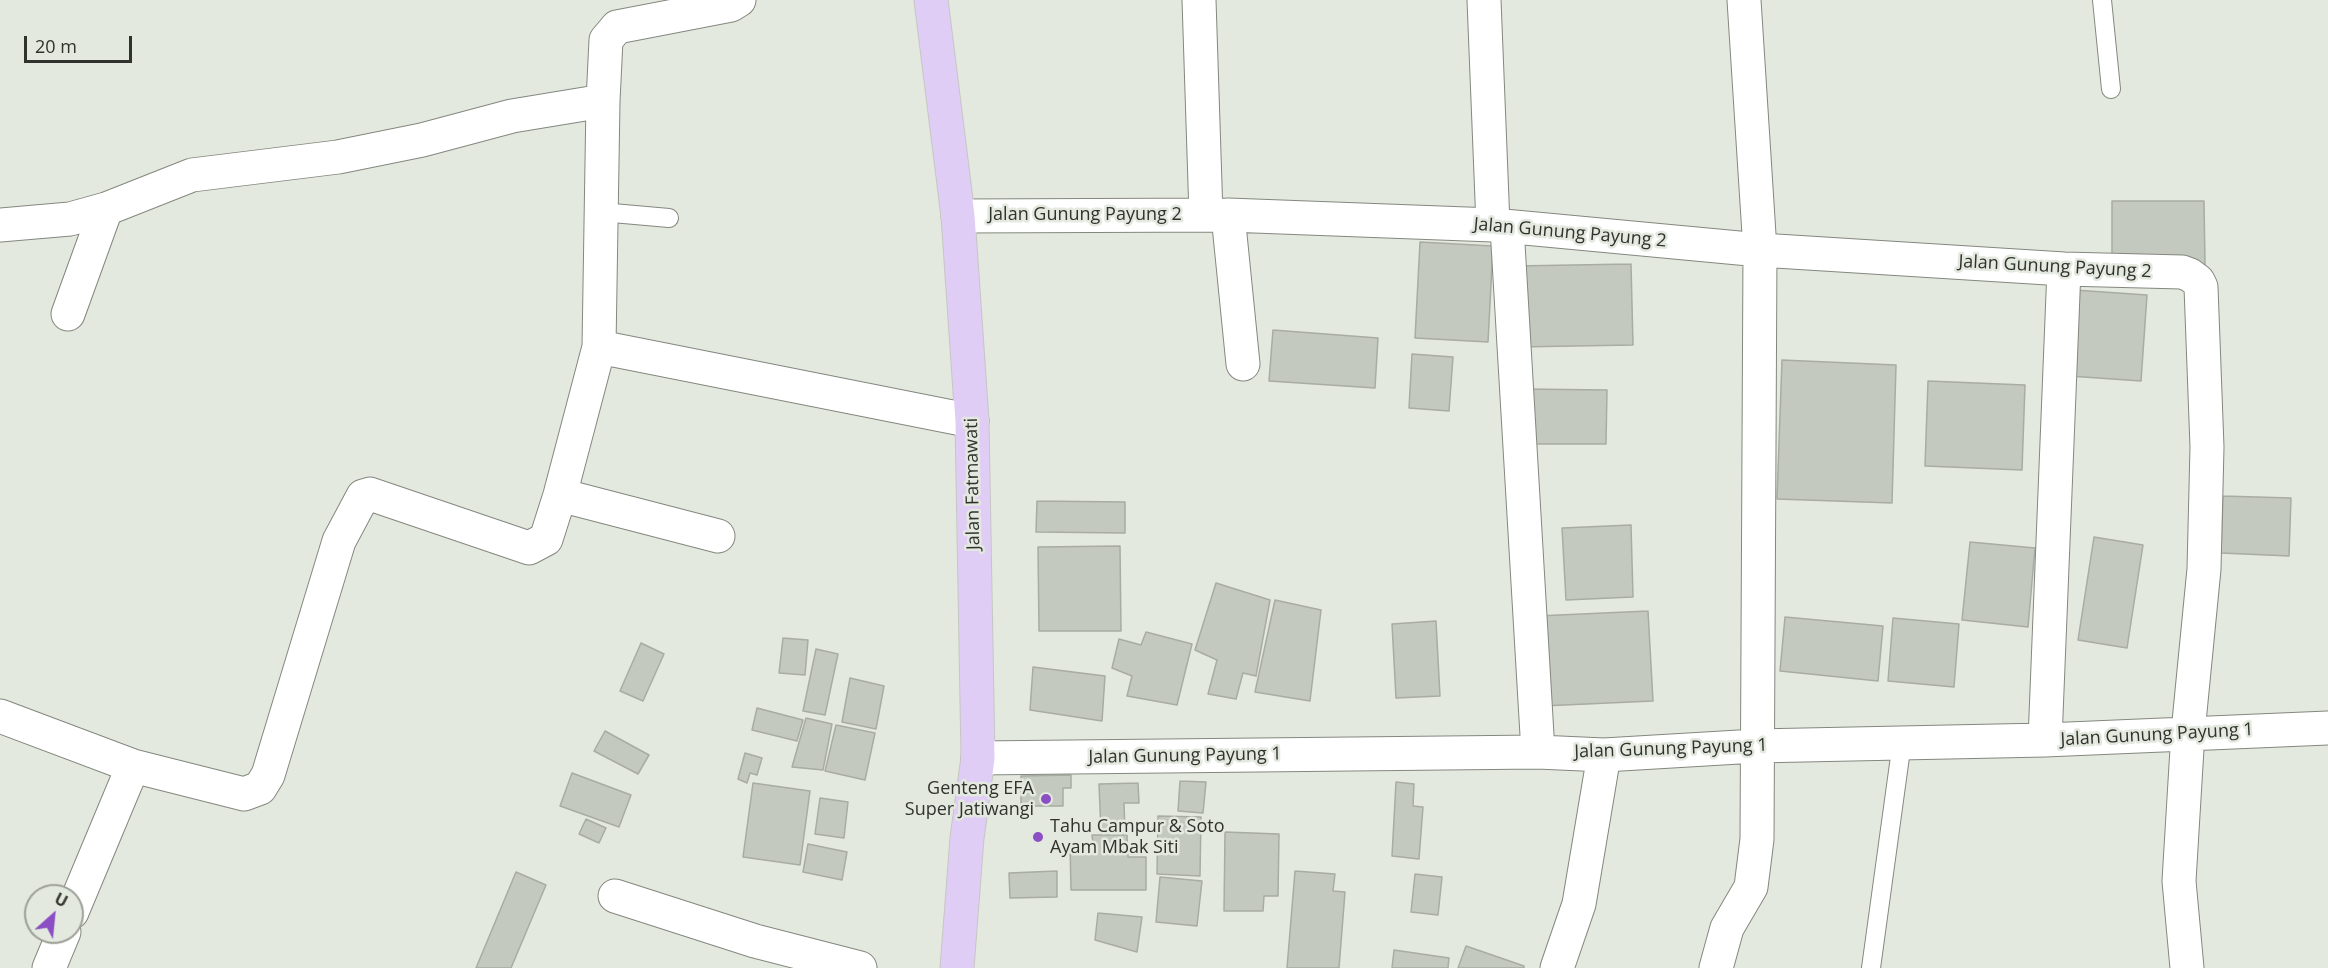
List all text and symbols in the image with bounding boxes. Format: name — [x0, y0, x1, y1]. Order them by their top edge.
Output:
scale bar — [27, 24, 135, 62]
text: 20 m — [35, 34, 77, 58]
street label: Jalan Gunung Payung 2 — [988, 204, 1182, 226]
street label: Jalan Gunung Payung 2 — [1473, 214, 1667, 252]
street label: Jalan Gunung Payung 2 — [1958, 251, 2152, 283]
street label: Jalan Fatmawati — [961, 418, 985, 550]
street label: Jalan Gunung Payung 1 — [2060, 719, 2254, 751]
street label: Jalan Gunung Payung 1 — [1574, 735, 1768, 763]
street label: Jalan Gunung Payung 1 — [1088, 744, 1282, 768]
place label: Genteng EFA Super Jatiwangi — [905, 778, 1034, 820]
marker: Genteng EFA Super Jatiwangi — [1039, 792, 1053, 806]
place label: Tahu Campur & Soto Ayam Mbak Siti — [1050, 816, 1224, 858]
marker: Tahu Campur & Soto Ayam Mbak Siti — [1031, 830, 1045, 844]
north arrow — [24, 884, 84, 944]
text: U — [51, 887, 72, 912]

